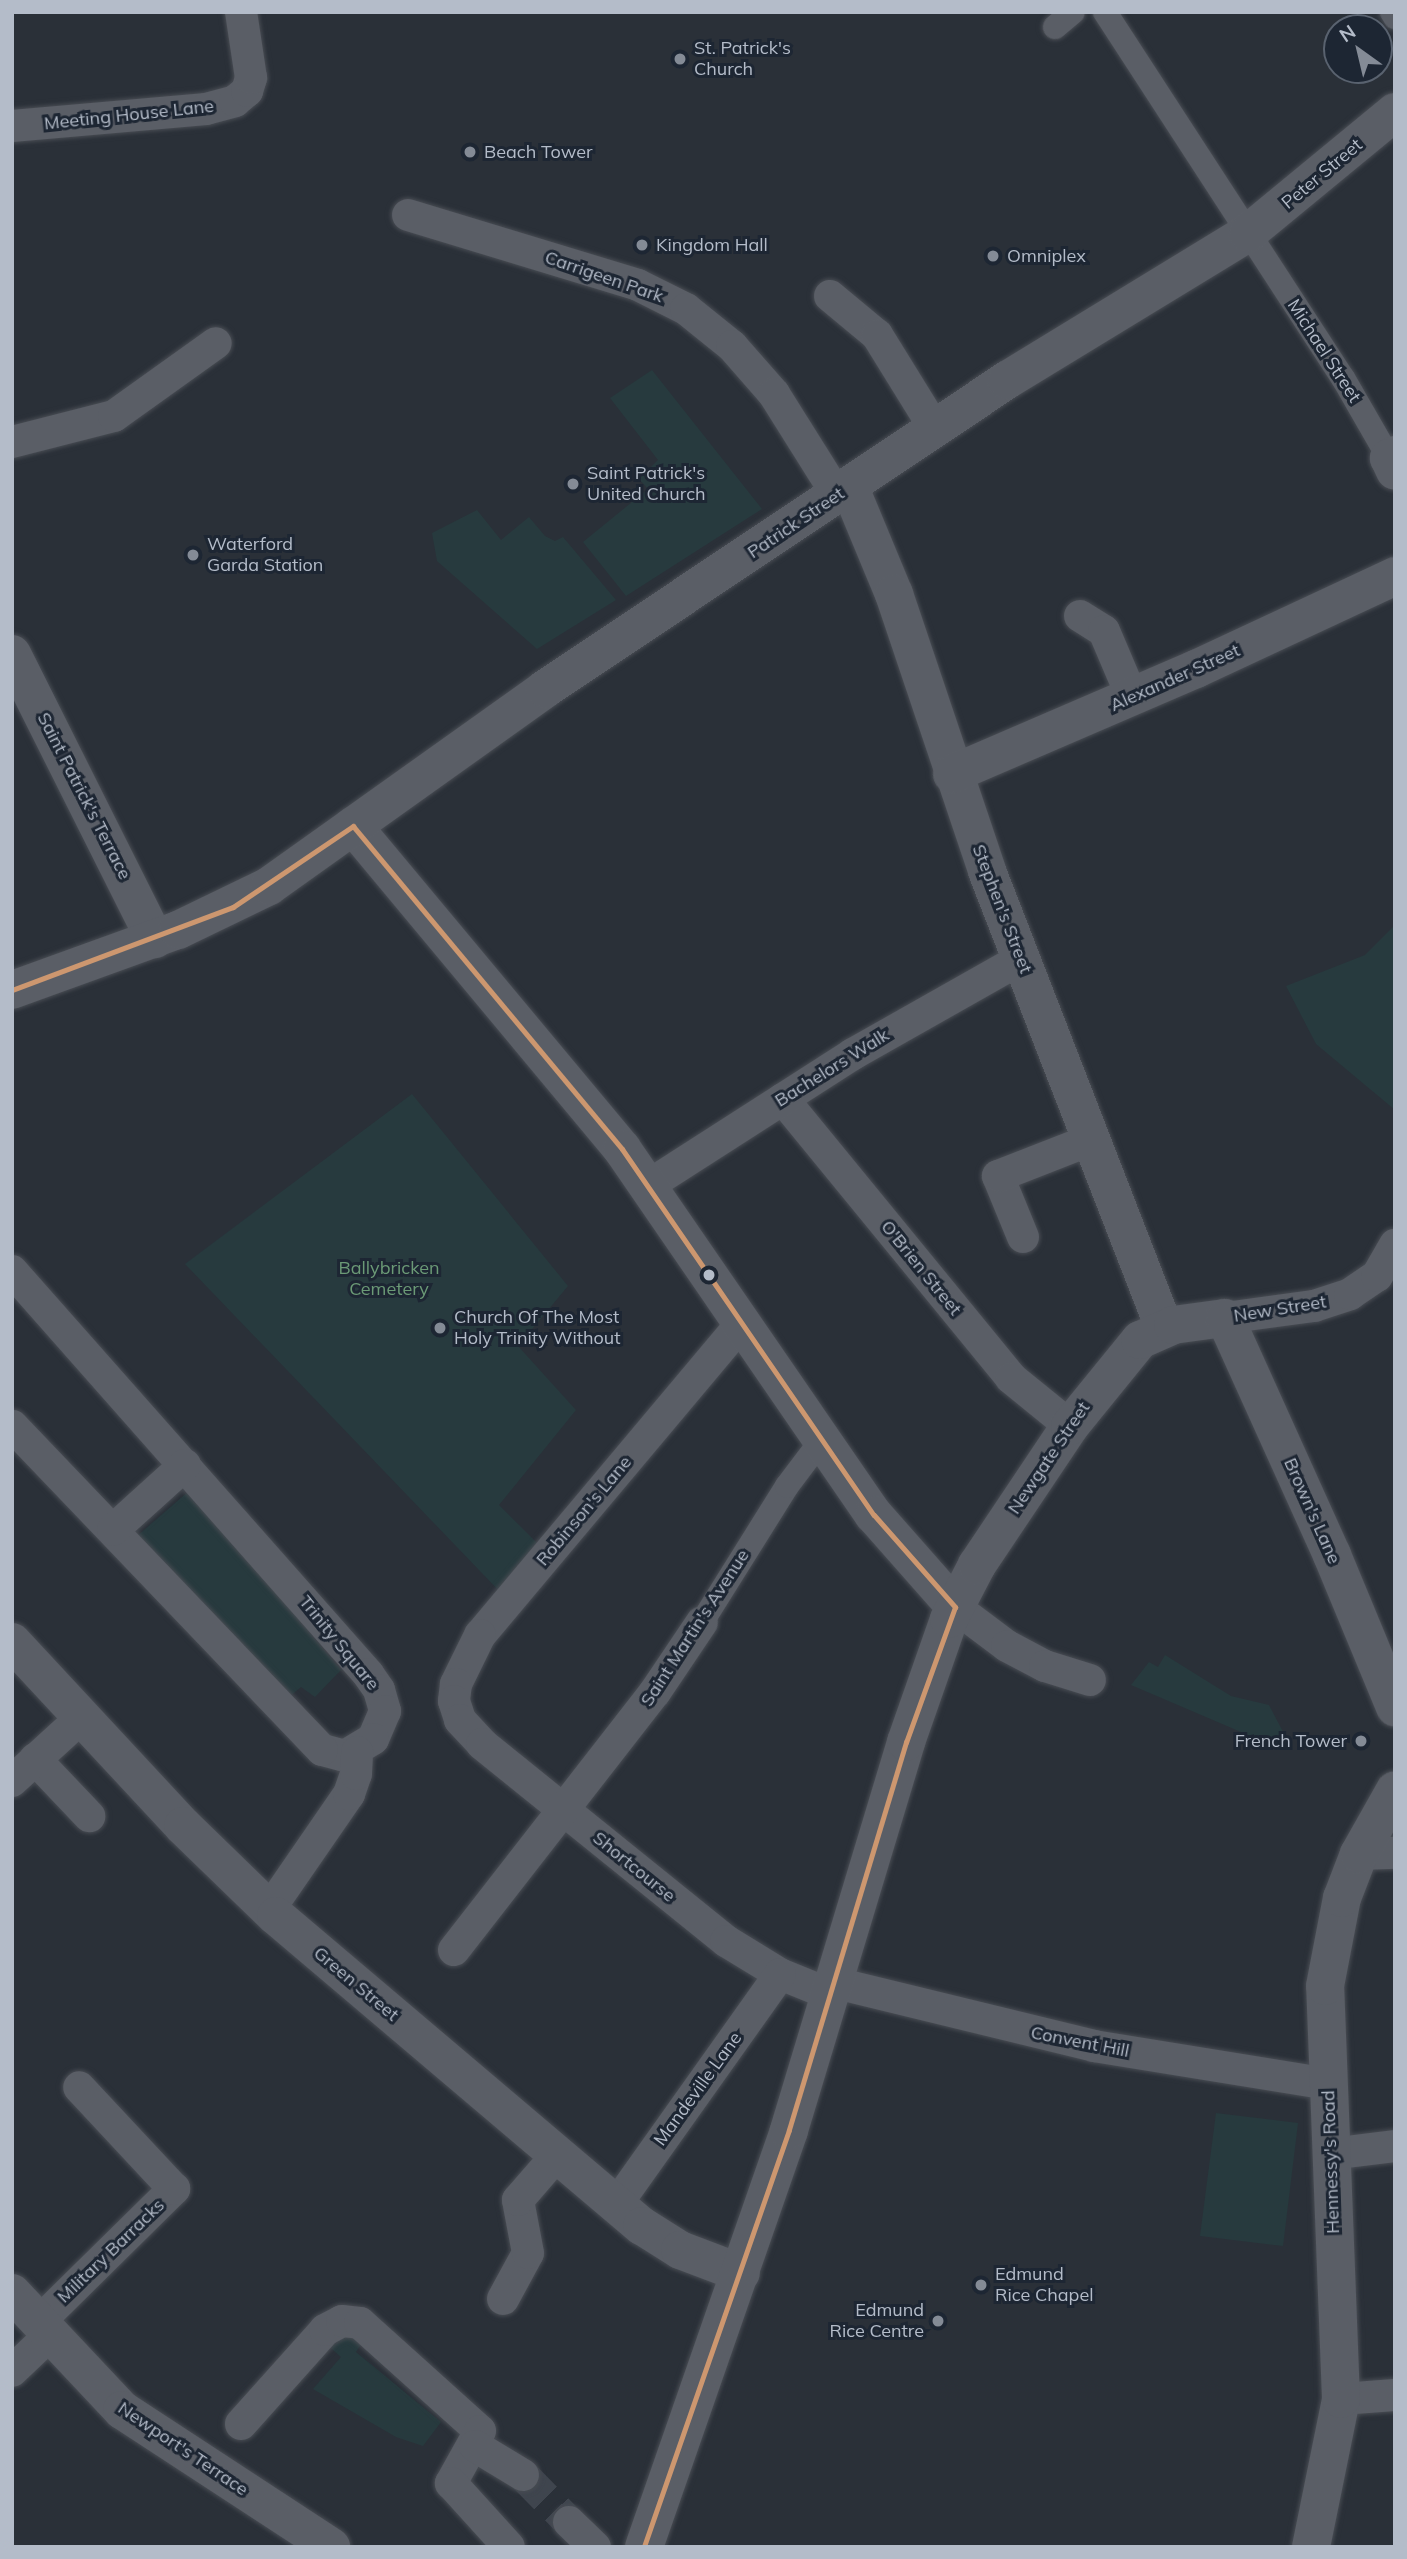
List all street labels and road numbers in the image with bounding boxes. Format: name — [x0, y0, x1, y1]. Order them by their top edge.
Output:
street label: Meeting House Lane — [43, 95, 215, 135]
street label: Peter Street — [1277, 134, 1367, 214]
street label: Carrigeen Park — [542, 247, 666, 307]
street label: Michael Street — [1283, 295, 1365, 407]
street label: Patrick Street — [744, 483, 848, 563]
street label: Alexander Street — [1107, 640, 1243, 716]
street label: Saint Patrick's Terrace — [33, 709, 135, 883]
street label: Stephen's Street — [968, 842, 1036, 976]
street label: Bachelors Walk — [771, 1024, 893, 1112]
street label: O'Brien Street — [876, 1216, 966, 1320]
street label: New Street — [1232, 1291, 1328, 1327]
street label: Newgate Street — [1003, 1398, 1095, 1518]
street label: Robinson's Lane — [532, 1452, 636, 1570]
street label: Brown's Lane — [1279, 1455, 1345, 1567]
street label: Saint Martin's Avenue — [636, 1546, 754, 1710]
street label: Trinity Square — [294, 1591, 384, 1695]
street label: Shortcourse — [588, 1827, 680, 1907]
street label: Green Street — [309, 1942, 403, 2026]
street label: Convent Hill — [1029, 2022, 1131, 2062]
street label: Mandeville Lane — [650, 2028, 746, 2150]
street label: Hennessy's Road — [1318, 2090, 1344, 2234]
street label: Military Barracks — [53, 2194, 169, 2308]
street label: Newport's Terrace — [114, 2397, 252, 2501]

